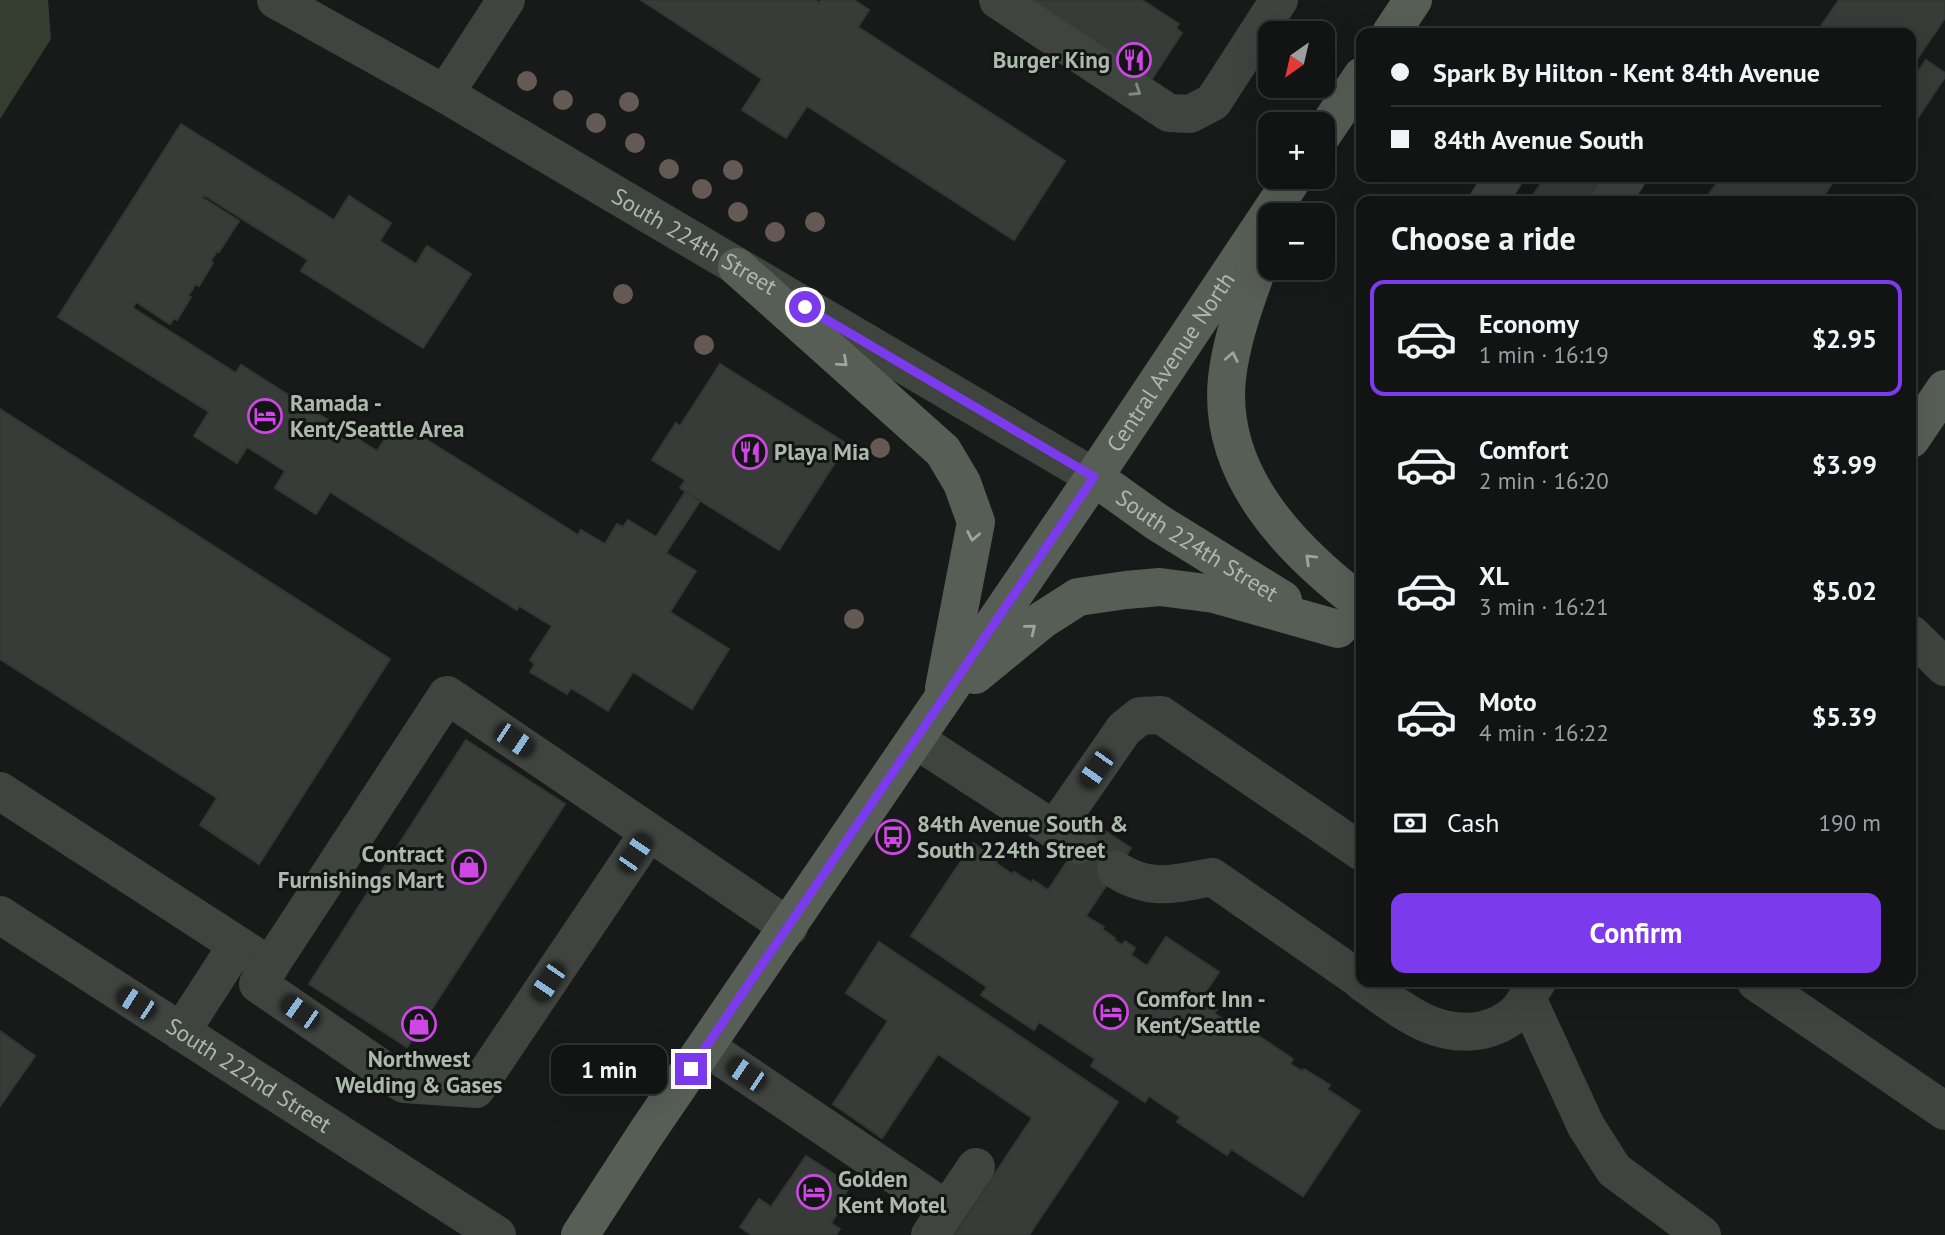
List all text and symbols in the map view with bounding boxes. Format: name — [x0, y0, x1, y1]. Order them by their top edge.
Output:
north arrow — [1258, 21, 1335, 98]
map controls — [1258, 21, 1335, 280]
restaurant icon: Burger King — [1115, 41, 1153, 79]
place label: Burger King — [993, 45, 1110, 74]
text: Spark By Hilton - Kent 84th Avenue — [1433, 56, 1820, 89]
one-way arrow — [1129, 83, 1142, 96]
button: + — [1258, 112, 1335, 189]
text: 84th Avenue South — [1433, 123, 1644, 156]
street label: South 224th Street — [607, 181, 783, 301]
button: − — [1258, 203, 1335, 280]
text: Choose a ride — [1391, 217, 1576, 259]
street label: Central Avenue North — [1100, 266, 1241, 457]
route start — [789, 291, 821, 323]
icon: car — [1395, 307, 1458, 370]
text: Economy — [1479, 307, 1579, 340]
text: $2.95 — [1812, 322, 1877, 355]
text: 1 min · 16:19 — [1479, 340, 1609, 369]
one-way arrow — [1223, 352, 1238, 364]
one-way arrow — [835, 353, 848, 366]
place label: Ramada - Kent/Seattle Area — [290, 388, 464, 443]
hotel icon: Ramada - Kent/Seattle Area — [246, 397, 284, 435]
restaurant icon: Playa Mia — [731, 433, 769, 471]
icon: car — [1395, 433, 1458, 496]
text: Comfort — [1479, 433, 1569, 466]
place label: Playa Mia — [774, 437, 870, 466]
text: $3.99 — [1812, 448, 1877, 481]
text: 2 min · 16:20 — [1479, 466, 1609, 495]
street label: South 224th Street — [1111, 483, 1284, 608]
one-way arrow — [967, 530, 982, 542]
one-way arrow — [1305, 555, 1318, 568]
icon: car — [1395, 559, 1458, 622]
text: XL — [1479, 559, 1509, 592]
text: $5.02 — [1812, 574, 1877, 607]
text: 3 min · 16:21 — [1479, 592, 1609, 621]
one-way arrow — [1023, 625, 1036, 637]
icon: car — [1395, 685, 1458, 748]
text: Moto — [1479, 685, 1537, 718]
text: $5.39 — [1812, 700, 1877, 733]
text: 4 min · 16:22 — [1479, 718, 1609, 747]
car — [491, 720, 538, 760]
car — [1076, 746, 1117, 792]
icon: cash — [1391, 804, 1429, 842]
text: Cash — [1447, 806, 1499, 839]
text: 190 m — [1819, 808, 1881, 837]
place label: 84th Avenue South & South 224th Street — [917, 809, 1128, 864]
bus stop icon: 84th Avenue South & South 224th Street — [874, 818, 912, 856]
car — [615, 830, 656, 876]
place label: Contract Furnishings Mart — [278, 839, 444, 894]
shop icon: Contract Furnishings Mart — [450, 848, 488, 886]
button: Confirm — [1391, 893, 1881, 973]
car — [528, 959, 569, 1005]
car — [113, 983, 160, 1023]
place label: Comfort Inn - Kent/Seattle — [1136, 984, 1266, 1039]
car — [277, 991, 324, 1033]
hotel icon: Comfort Inn - Kent/Seattle — [1092, 993, 1130, 1031]
shop icon: Northwest Welding & Gases — [400, 1005, 438, 1043]
street label: South 222nd Street — [161, 1011, 337, 1139]
place label: Northwest Welding & Gases — [335, 1044, 503, 1099]
callout: 1 min — [551, 1044, 666, 1094]
route end — [675, 1053, 707, 1085]
car — [723, 1054, 770, 1094]
text: 1 min — [581, 1055, 637, 1084]
place label: Golden Kent Motel — [838, 1164, 947, 1219]
hotel icon: Golden Kent Motel — [795, 1173, 833, 1211]

